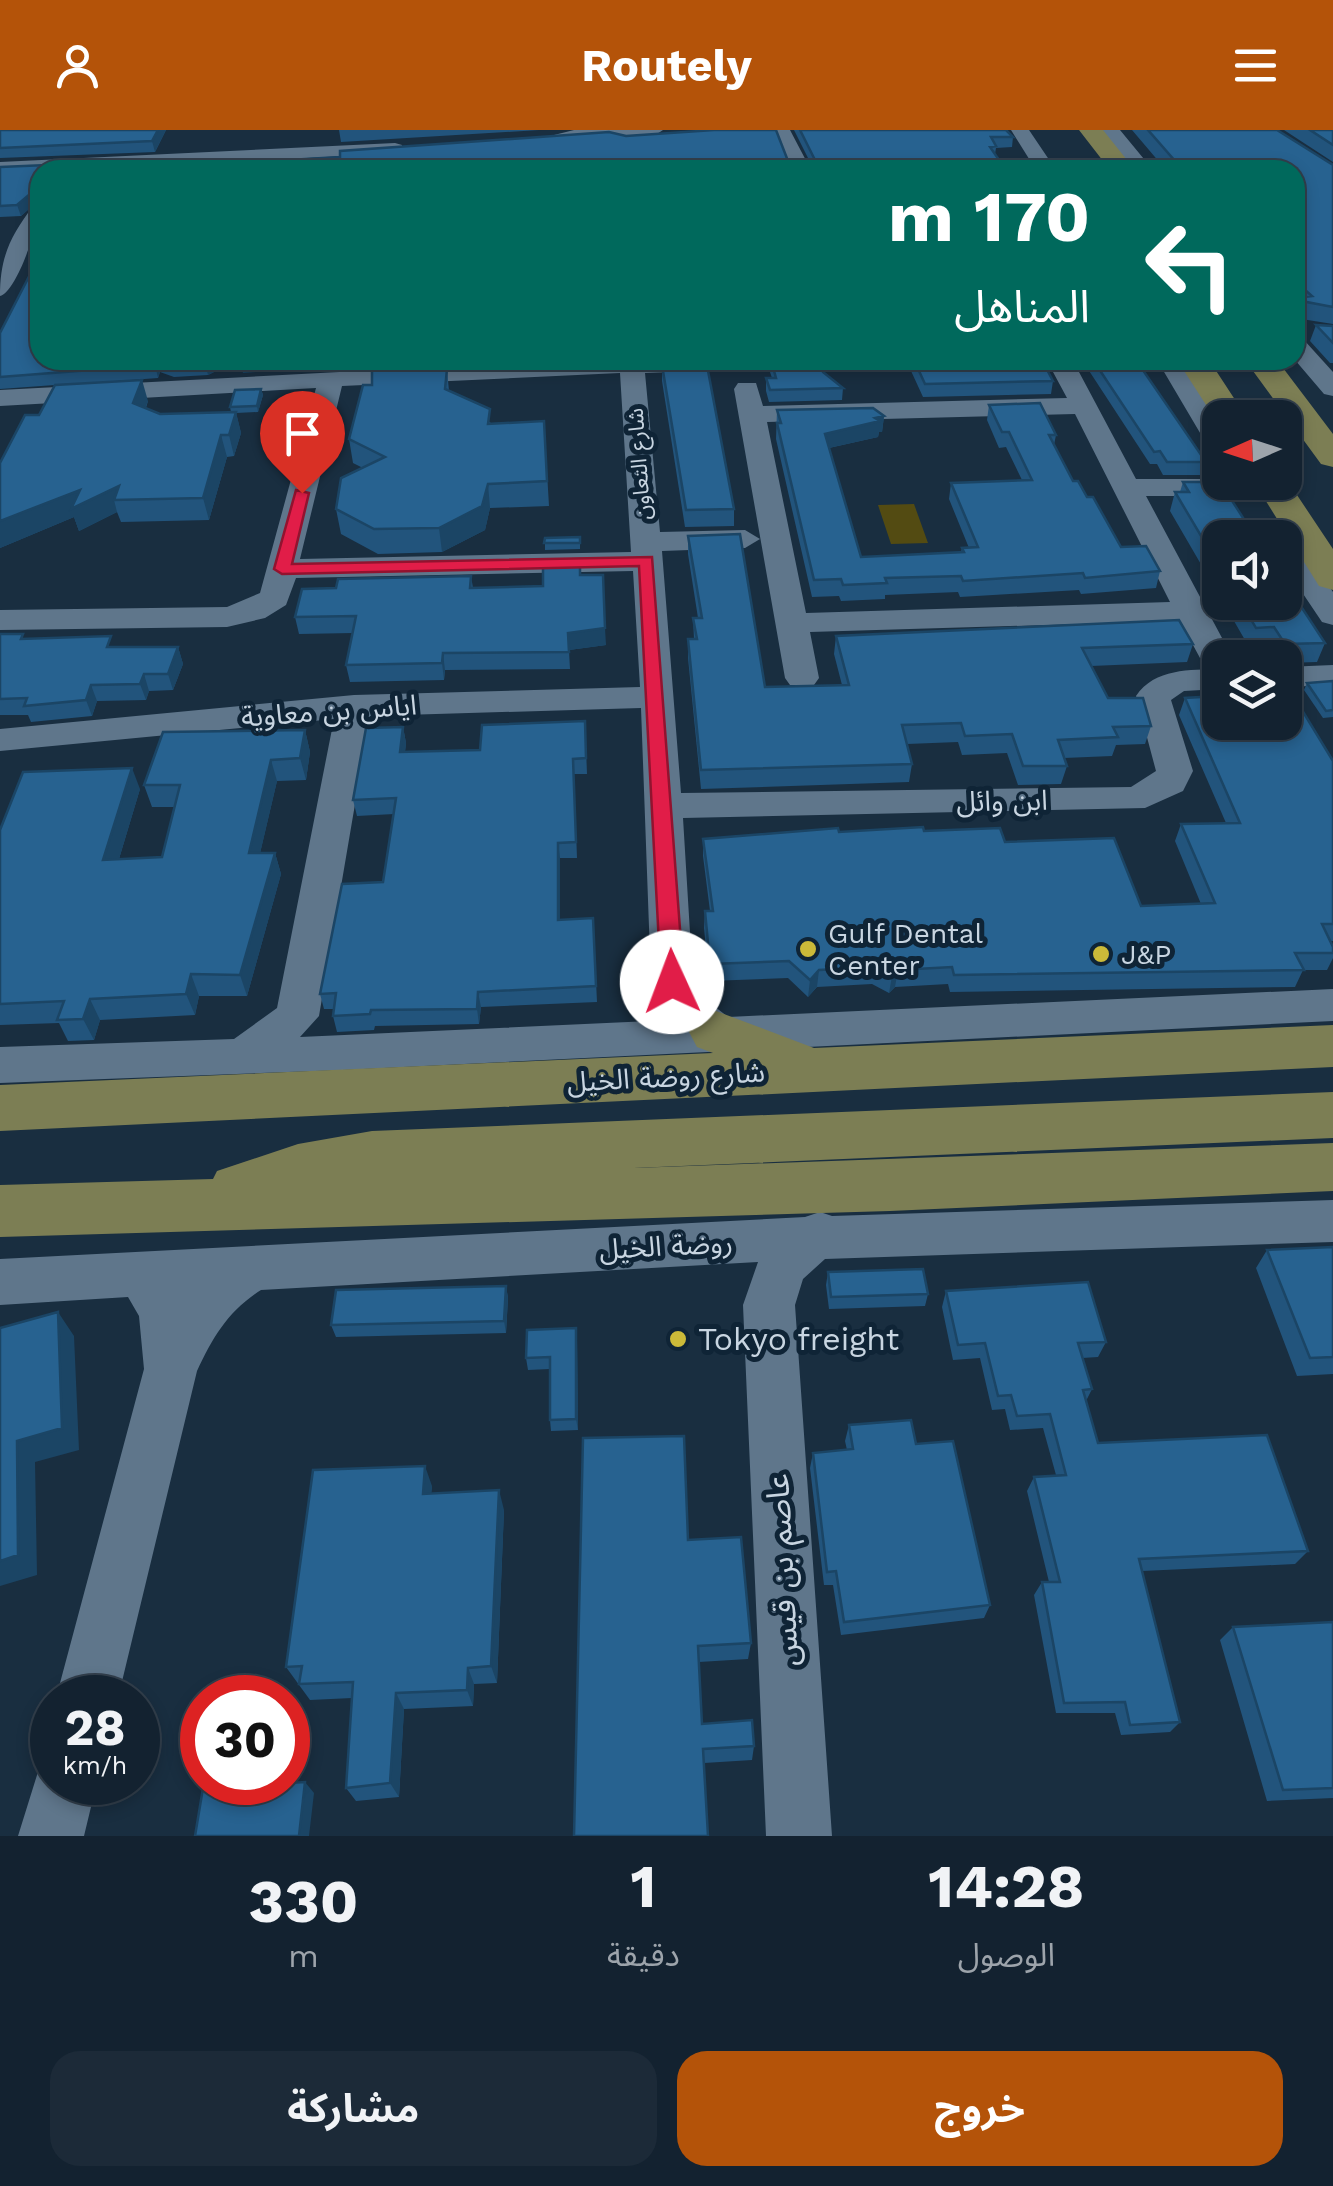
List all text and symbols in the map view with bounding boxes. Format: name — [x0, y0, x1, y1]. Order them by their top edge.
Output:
icon: person — [50, 38, 105, 93]
icon: menu — [1228, 38, 1283, 93]
text: Routely — [581, 39, 752, 92]
text: 170 m — [888, 176, 1090, 258]
icon: left — [1125, 200, 1255, 330]
text: المناهل — [954, 280, 1090, 333]
pin — [260, 391, 345, 494]
north arrow — [1202, 400, 1302, 500]
map controls — [1202, 400, 1302, 740]
icon: arrive — [275, 406, 330, 461]
street label: شارع التعاون — [623, 407, 659, 521]
button: sound — [1202, 520, 1302, 620]
button: layers — [1202, 640, 1302, 740]
street label: اياس بن معاوية — [240, 688, 418, 734]
street label: ابن وائل — [956, 784, 1048, 818]
place label: Gulf Dental Center — [828, 917, 984, 982]
position arrow — [620, 930, 724, 1034]
marker: Gulf Dental Center — [797, 938, 819, 960]
place label: J&P — [1121, 938, 1171, 971]
marker: J&P — [1090, 943, 1112, 965]
street label: شارع روضة الخيل — [566, 1055, 766, 1103]
street label: روضة الخيل — [598, 1226, 734, 1266]
place label: Tokyo freight — [698, 1320, 899, 1358]
marker: Tokyo freight — [667, 1328, 689, 1350]
street label: عاصم بن قيس — [758, 1472, 811, 1667]
speed limit sign: 30 — [180, 1675, 310, 1805]
text: 28 — [64, 1698, 126, 1757]
text: km/h — [63, 1751, 127, 1780]
text: 1 — [630, 1851, 656, 1922]
text: 14:28 — [928, 1851, 1084, 1922]
text: 330 — [249, 1866, 358, 1937]
text: دقيقة — [607, 1936, 680, 1974]
text: الوصول — [958, 1936, 1055, 1974]
text: m — [288, 1937, 319, 1975]
button: مشاركة — [50, 2051, 657, 2166]
button: خروج — [677, 2051, 1283, 2166]

